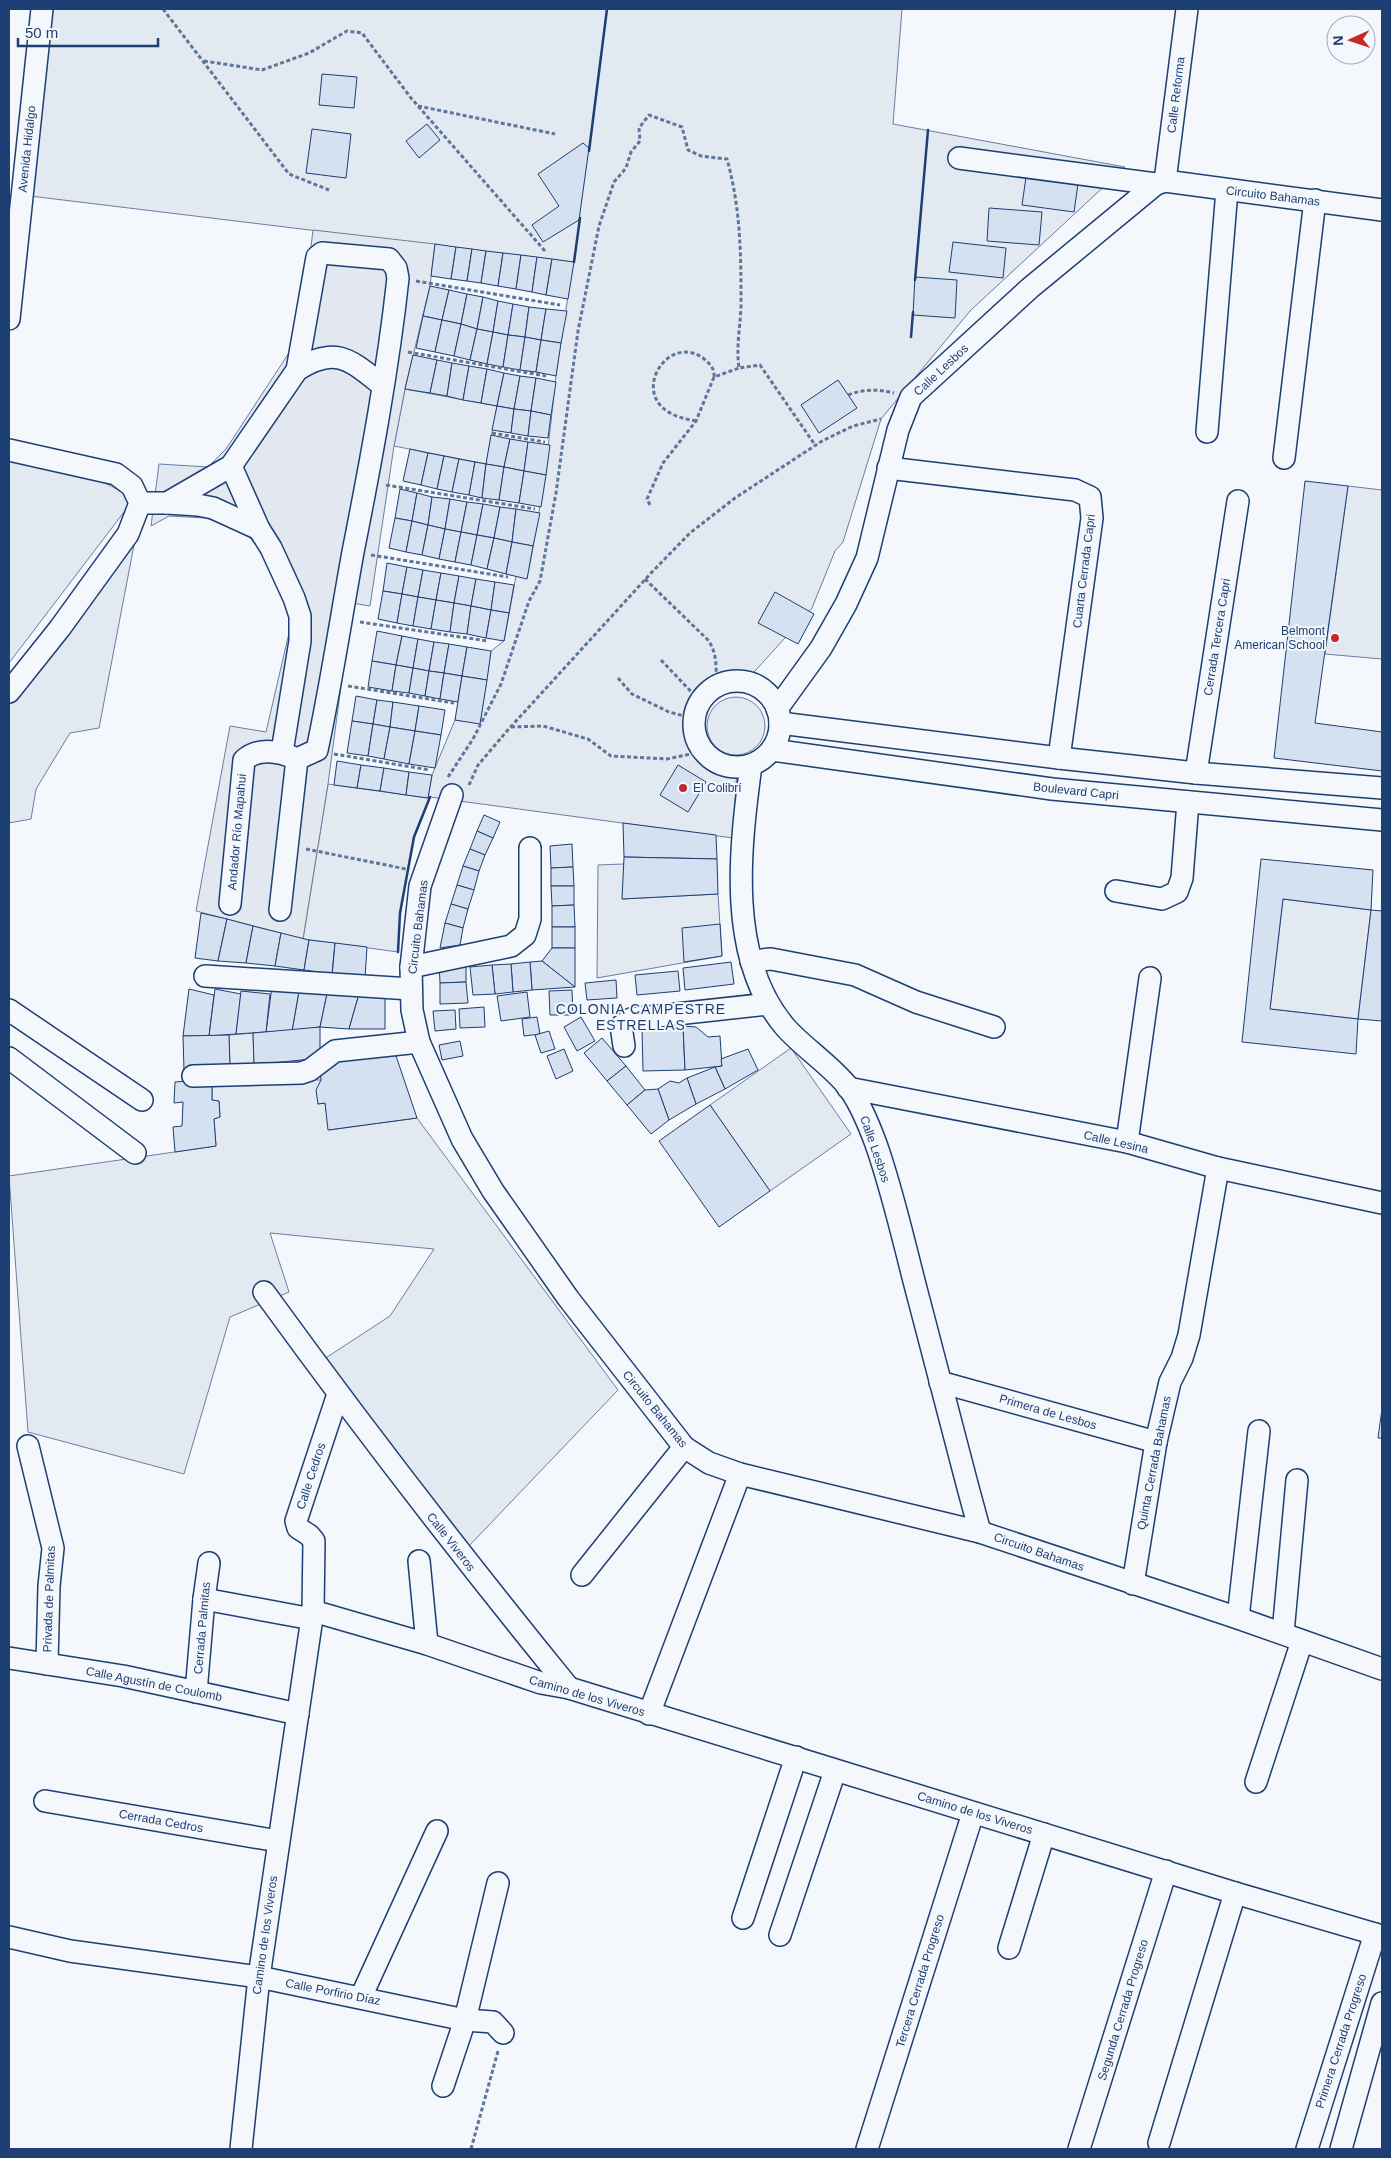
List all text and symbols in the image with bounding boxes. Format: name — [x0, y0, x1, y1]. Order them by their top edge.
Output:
scale bar — [18, 15, 158, 47]
north arrow — [1326, 15, 1376, 65]
text: 50 m — [25, 24, 58, 41]
text: N — [1330, 35, 1346, 46]
street label: Calle Reforma — [1164, 56, 1188, 134]
street label: Avenida Hidalgo — [15, 105, 39, 193]
street label: Circuito Bahamas — [1225, 183, 1321, 209]
street label: Calle Lesbos — [911, 341, 971, 399]
street label: Cuarta Cerrada Capri — [1070, 513, 1098, 629]
street label: Cerrada Tercera Capri — [1201, 577, 1233, 697]
place label: Belmont American School — [1234, 624, 1326, 652]
marker: Belmont American School — [1329, 632, 1341, 644]
street label: Andador Río Mapahui — [225, 773, 249, 891]
street label: Boulevard Capri — [1032, 780, 1120, 802]
place label: El Colibrí — [693, 781, 742, 795]
marker: El Colibrí — [677, 782, 689, 794]
street label: Circuito Bahamas — [405, 879, 431, 975]
district label: COLONIA CAMPESTRE ESTRELLAS — [556, 1001, 726, 1033]
street label: Calle Lesbos — [857, 1114, 893, 1184]
street label: Calle Lesina — [1082, 1128, 1150, 1156]
street label: Circuito Bahamas — [620, 1368, 690, 1450]
street label: Primera de Lesbos — [998, 1391, 1098, 1433]
street label: Quinta Cerrada Bahamas — [1134, 1395, 1174, 1531]
street label: Calle Cedros — [294, 1441, 328, 1511]
street label: Calle Viveros — [424, 1510, 478, 1574]
street label: Circuito Bahamas — [992, 1530, 1086, 1574]
street label: Privada de Palmitas — [40, 1545, 58, 1653]
street label: Cerrada Palmitas — [191, 1581, 213, 1675]
street label: Calle Agustín de Coulomb — [85, 1664, 224, 1704]
street label: Camino de los Viveros — [527, 1673, 647, 1719]
street label: Camino de los Viveros — [916, 1789, 1034, 1837]
street label: Cerrada Cedros — [118, 1807, 204, 1835]
street label: Camino de los Viveros — [250, 1875, 280, 1995]
street label: Tercera Cerrada Progreso — [893, 1912, 947, 2049]
street label: Segunda Cerrada Progreso — [1095, 1937, 1151, 2082]
street label: Primera Cerrada Progreso — [1313, 1972, 1370, 2110]
street label: Calle Porfirio Díaz — [284, 1976, 382, 2008]

